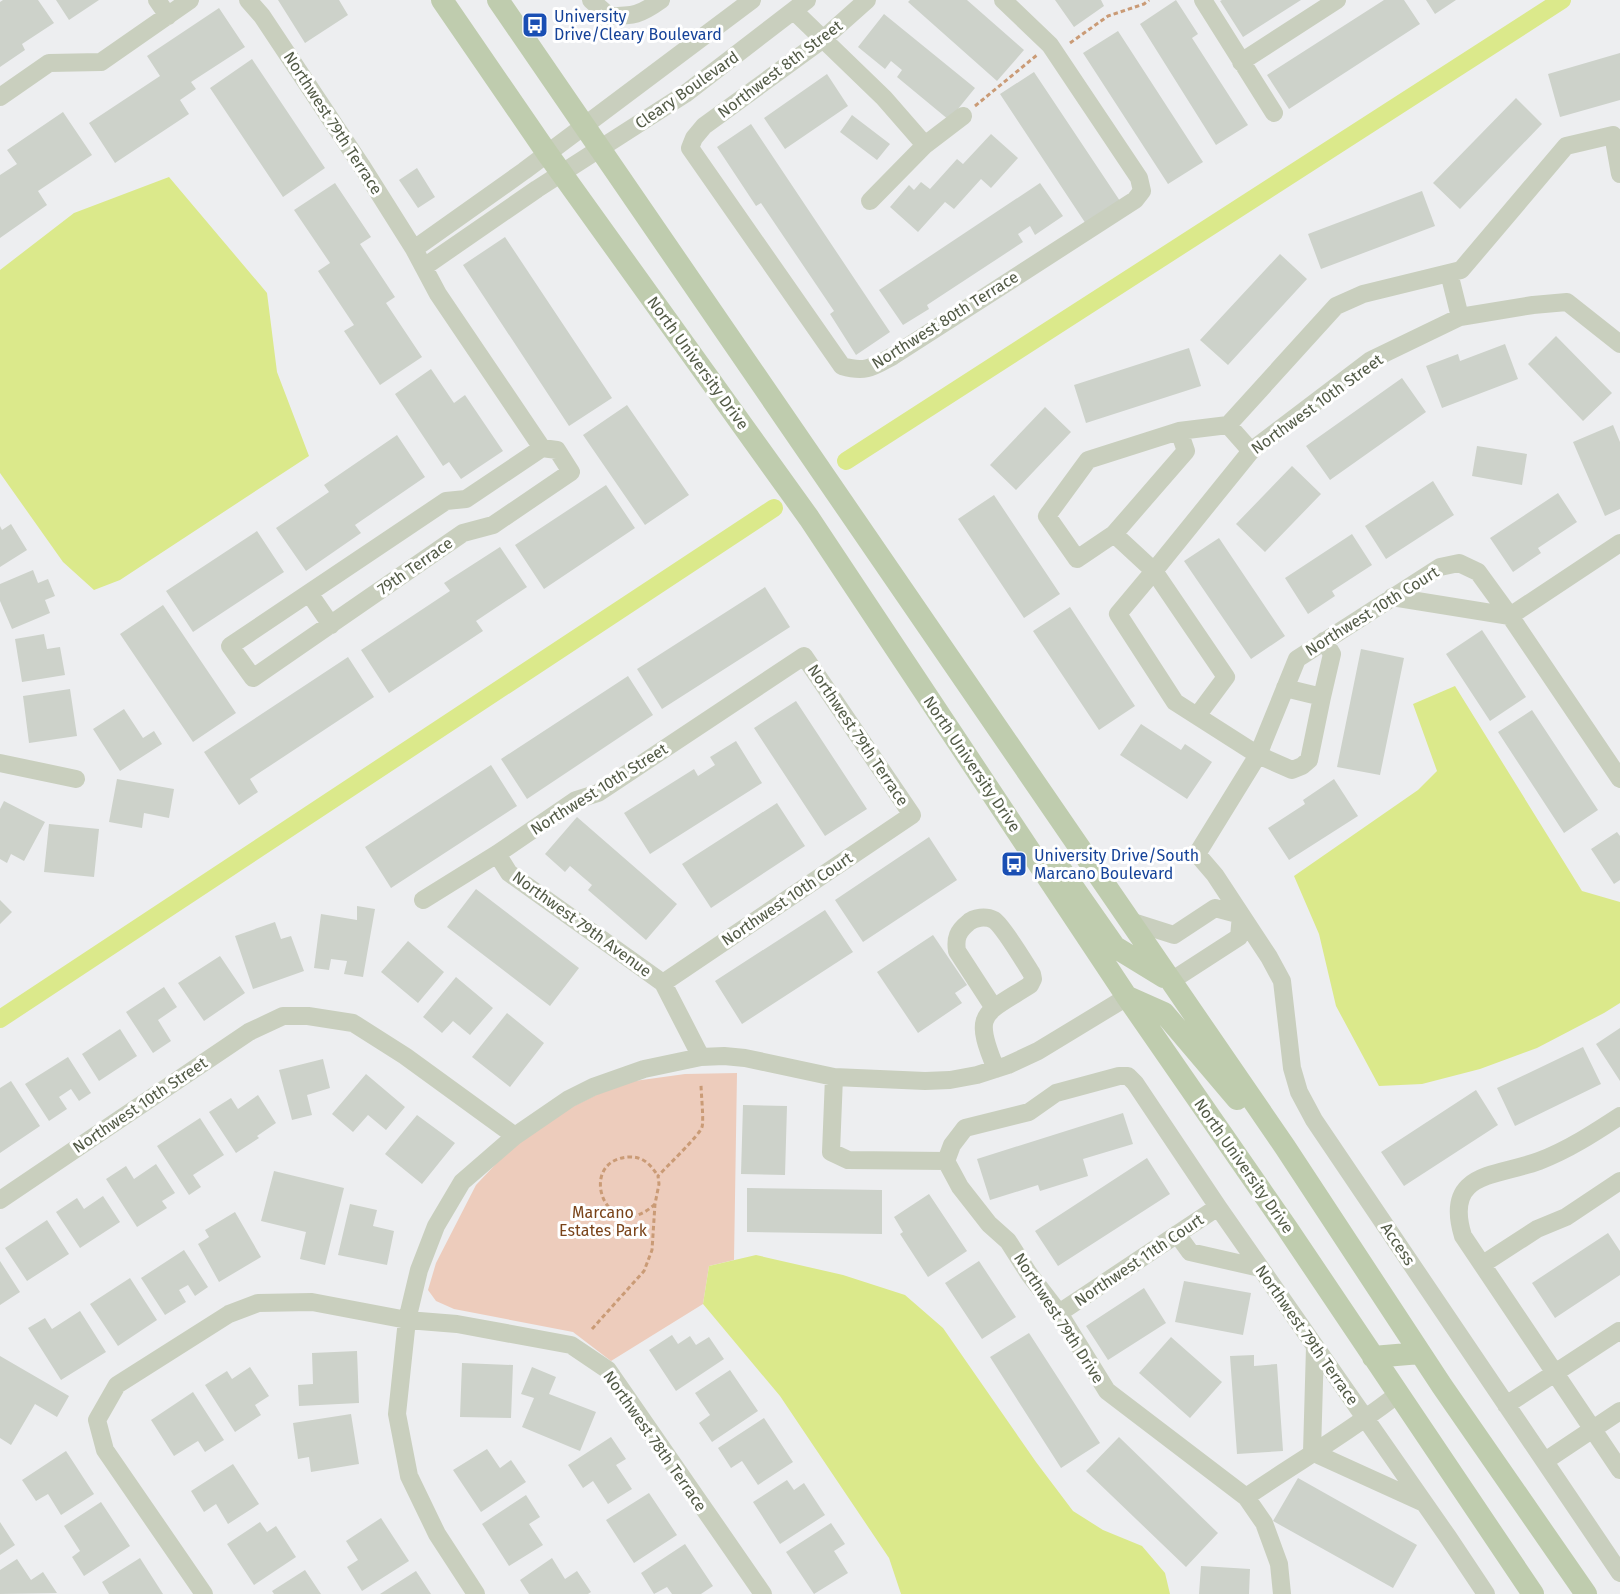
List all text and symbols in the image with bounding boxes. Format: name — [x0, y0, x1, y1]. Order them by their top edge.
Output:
place label: University Drive/Cleary Boulevard — [554, 7, 722, 44]
bus stop icon: University Drive/Cleary Boulevard — [520, 10, 550, 40]
street label: Northwest 8th Street — [714, 16, 846, 122]
street label: Cleary Boulevard — [631, 47, 743, 133]
street label: Northwest 79th Terrace — [280, 48, 386, 198]
street label: Northwest 80th Terrace — [868, 267, 1022, 373]
street label: North University Drive — [643, 293, 753, 433]
street label: Northwest 10th Street — [1248, 350, 1387, 458]
street label: 79th Terrace — [374, 533, 456, 599]
street label: Northwest 10th Court — [1302, 562, 1442, 660]
street label: Northwest 79th Terrace — [804, 661, 912, 809]
street label: North University Drive — [919, 692, 1025, 836]
street label: Northwest 10th Street — [527, 739, 671, 839]
place label: University Drive/South Marcano Boulevard — [1034, 846, 1199, 883]
street label: Northwest 10th Court — [718, 848, 856, 950]
bus stop icon: University Drive/South Marcano Boulevard — [999, 849, 1029, 879]
street label: Northwest 79th Avenue — [509, 867, 655, 981]
street label: Northwest 10th Street — [69, 1053, 211, 1157]
street label: North University Drive — [1190, 1095, 1298, 1237]
park label: Marcano Estates Park — [559, 1203, 648, 1240]
street label: Northwest 11th Court — [1071, 1210, 1207, 1310]
street label: Access — [1377, 1219, 1419, 1269]
street label: Northwest 79th Drive — [1010, 1249, 1108, 1387]
street label: Northwest 79th Terrace — [1251, 1261, 1363, 1409]
street label: Northwest 78th Terrace — [599, 1367, 711, 1515]

